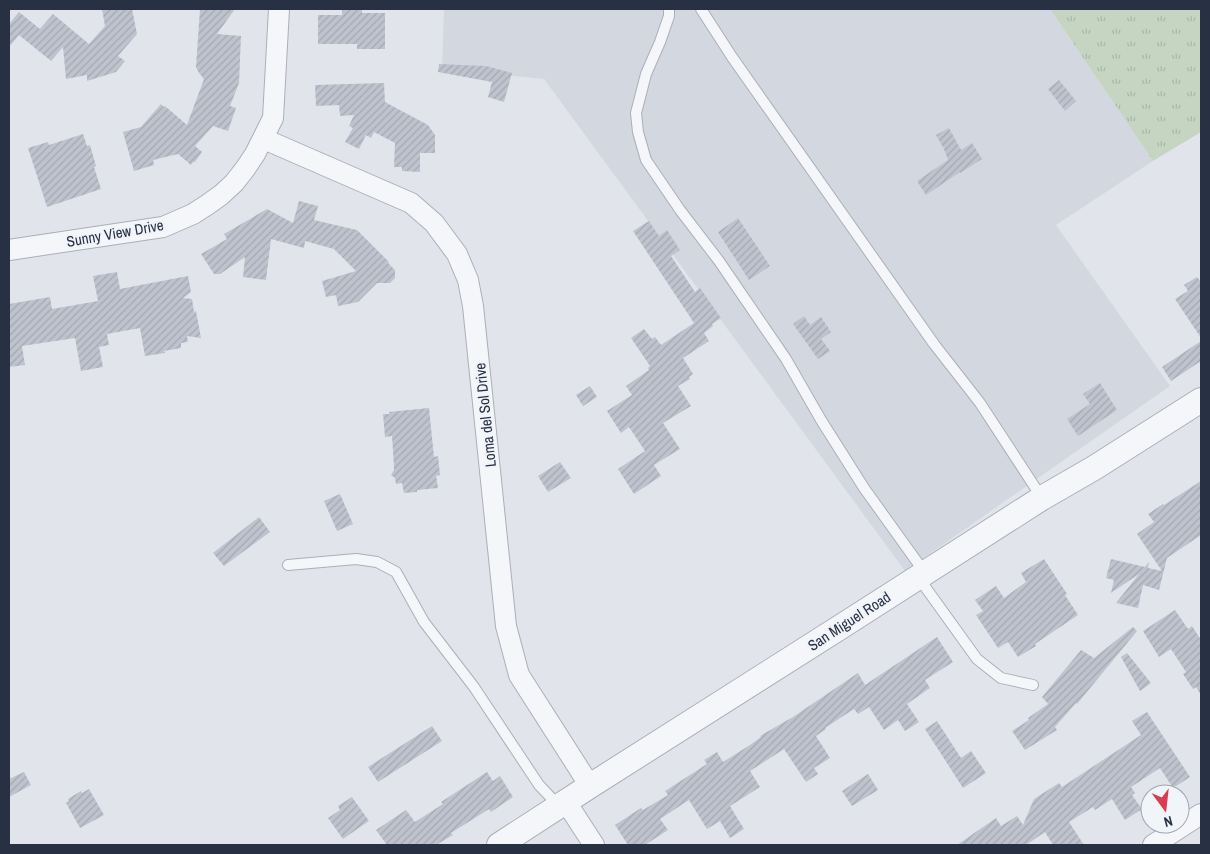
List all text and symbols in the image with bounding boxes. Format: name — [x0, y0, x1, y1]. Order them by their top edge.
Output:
street label: Sunny View Drive — [65, 214, 165, 252]
street label: Loma del Sol Drive — [469, 362, 501, 468]
street label: San Miguel Road — [803, 586, 895, 656]
north arrow — [1140, 784, 1190, 834]
text: N — [1162, 812, 1175, 831]

